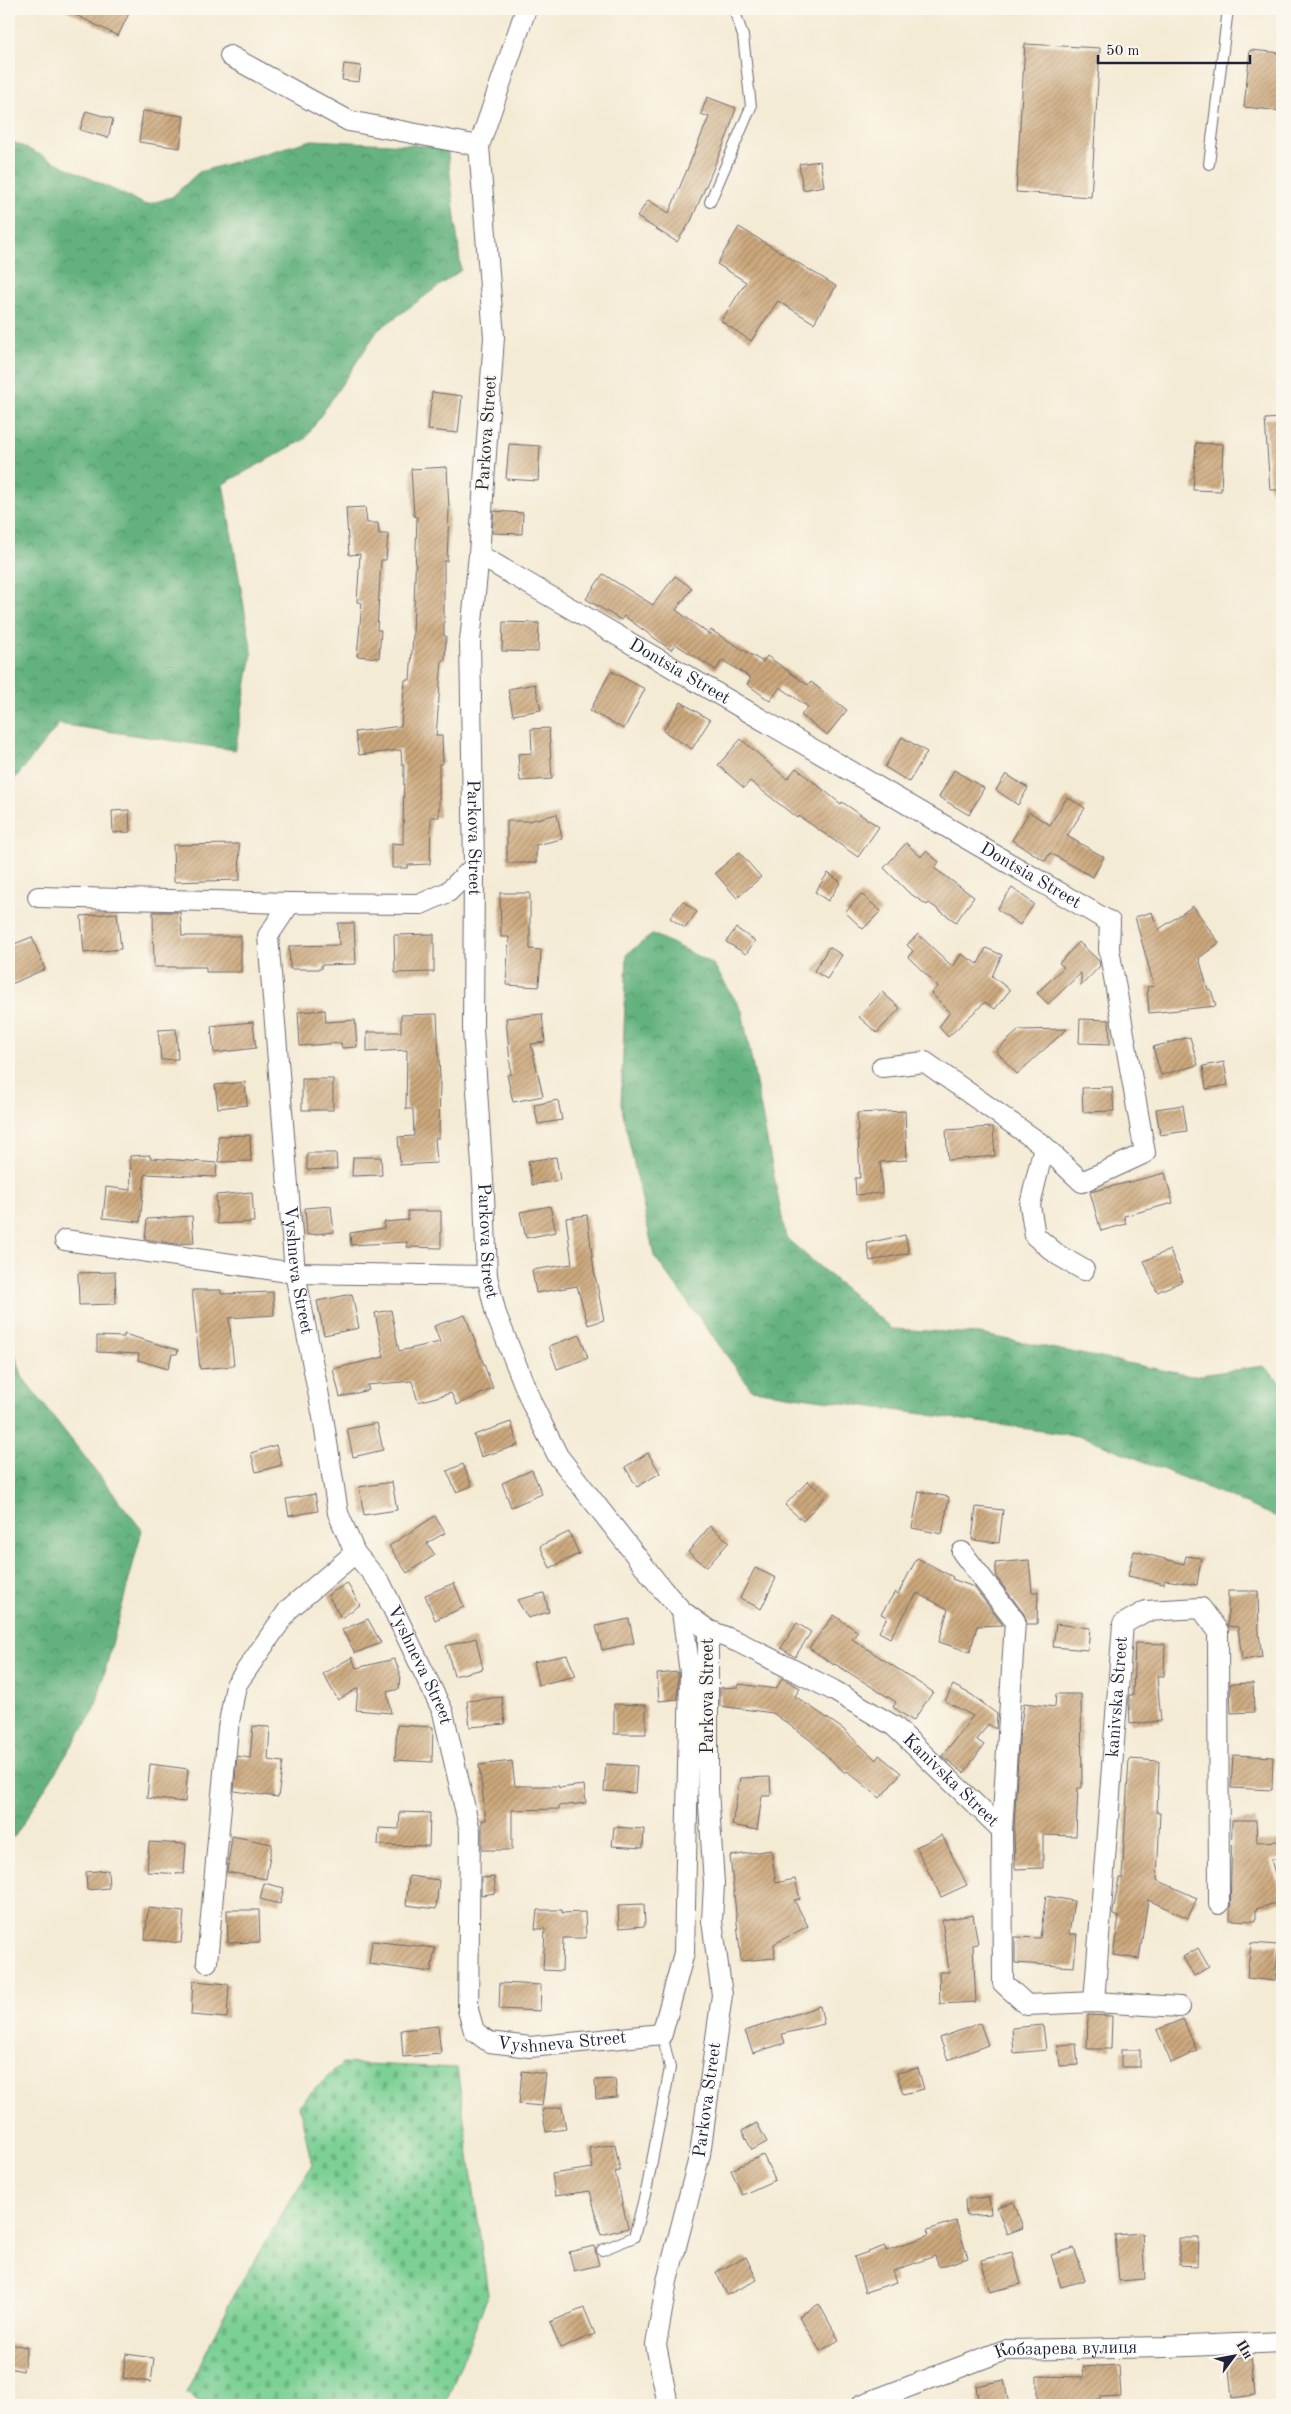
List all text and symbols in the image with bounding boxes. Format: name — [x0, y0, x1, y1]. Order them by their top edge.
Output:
scale bar — [1098, 32, 1251, 64]
text: 50 m — [1106, 44, 1140, 59]
street label: Parkova Street — [474, 375, 500, 491]
street label: Dontsia Street — [626, 635, 733, 708]
street label: Parkova Street — [463, 779, 483, 896]
street label: Dontsia Street — [977, 839, 1084, 912]
street label: Parkova Street — [474, 1183, 501, 1301]
street label: Vyshneva Street — [281, 1205, 316, 1336]
street label: Vyshneva Street — [384, 1603, 455, 1726]
street label: kanivska Street — [1104, 1636, 1131, 1758]
street label: Parkova Street — [699, 1638, 717, 1754]
street label: Kanivska Street — [899, 1731, 1002, 1831]
street label: Vyshneva Street — [496, 2029, 627, 2056]
street label: Parkova Street — [691, 2041, 724, 2159]
north arrow — [1208, 2332, 1258, 2382]
text: Пн — [1233, 2338, 1255, 2362]
street label: Кобзарева вулиця — [992, 2339, 1138, 2362]

